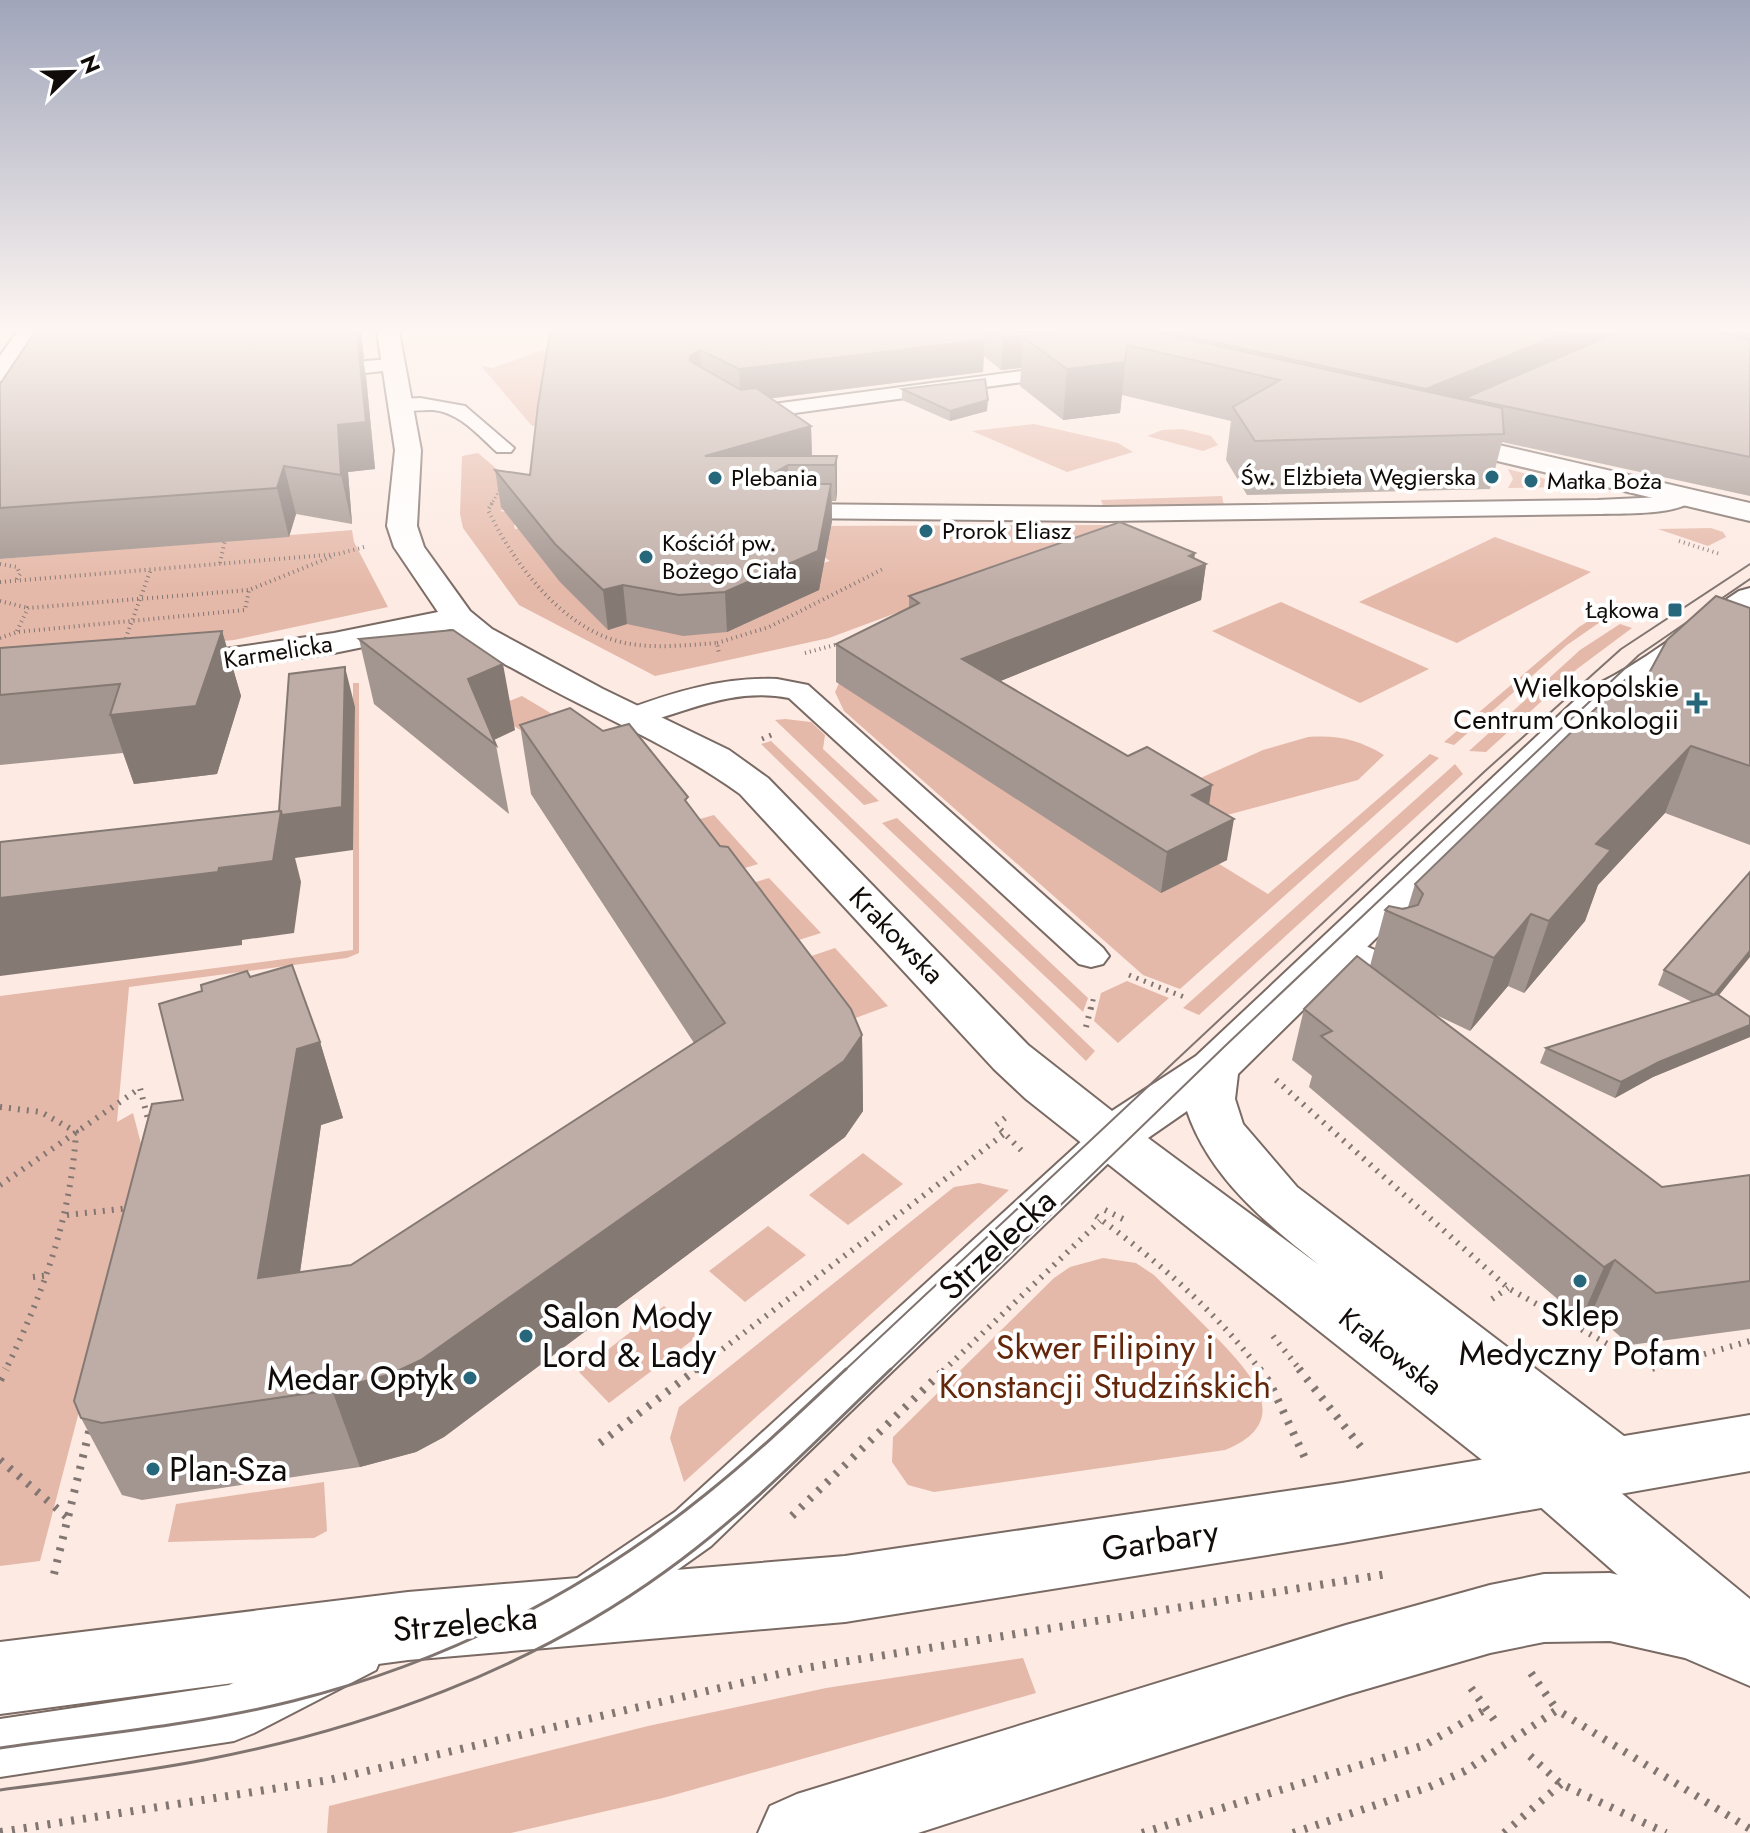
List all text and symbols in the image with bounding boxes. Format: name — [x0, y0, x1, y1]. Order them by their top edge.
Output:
north arrow — [32, 32, 112, 112]
text: N — [72, 50, 109, 78]
place label: Św. Elżbieta Węgierska — [1241, 459, 1476, 494]
place label: Plebania — [731, 460, 818, 495]
place label: Matka Boża — [1547, 463, 1662, 498]
marker: Św. Elżbieta Węgierska — [1483, 468, 1501, 486]
marker: Plebania — [706, 469, 724, 487]
marker: Matka Boża — [1522, 472, 1540, 490]
place label: Prorok Eliasz — [942, 513, 1072, 548]
marker: Prorok Eliasz — [917, 522, 935, 540]
place label: Kościół pw. Bożego Ciała — [662, 525, 797, 588]
marker: Kościół pw. Bożego Ciała — [637, 548, 655, 566]
place label: Łąkowa — [1585, 592, 1659, 627]
marker: Łąkowa — [1666, 601, 1684, 619]
street label: Karmelicka — [221, 626, 335, 677]
place label: Wielkopolskie Centrum Onkologii — [1453, 667, 1679, 740]
marker: Wielkopolskie Centrum Onkologii — [1686, 692, 1708, 714]
street label: Krakowska — [840, 877, 954, 993]
street label: Strzelecka — [928, 1177, 1067, 1312]
marker: Sklep Medyczny Pofam — [1571, 1272, 1589, 1290]
place label: Sklep Medyczny Pofam — [1459, 1290, 1701, 1378]
place label: Salon Mody Lord & Lady — [542, 1292, 716, 1380]
street label: Krakowska — [1330, 1298, 1451, 1405]
park label: Skwer Filipiny i Konstancji Studzińskich — [939, 1323, 1271, 1411]
marker: Salon Mody Lord & Lady — [517, 1327, 535, 1345]
place label: Medar Optyk — [267, 1354, 454, 1403]
marker: Medar Optyk — [461, 1369, 479, 1387]
place label: Plan-Sza — [169, 1445, 287, 1494]
marker: Plan-Sza — [144, 1460, 162, 1478]
street label: Garbary — [1098, 1507, 1222, 1574]
street label: Strzelecka — [391, 1593, 539, 1654]

